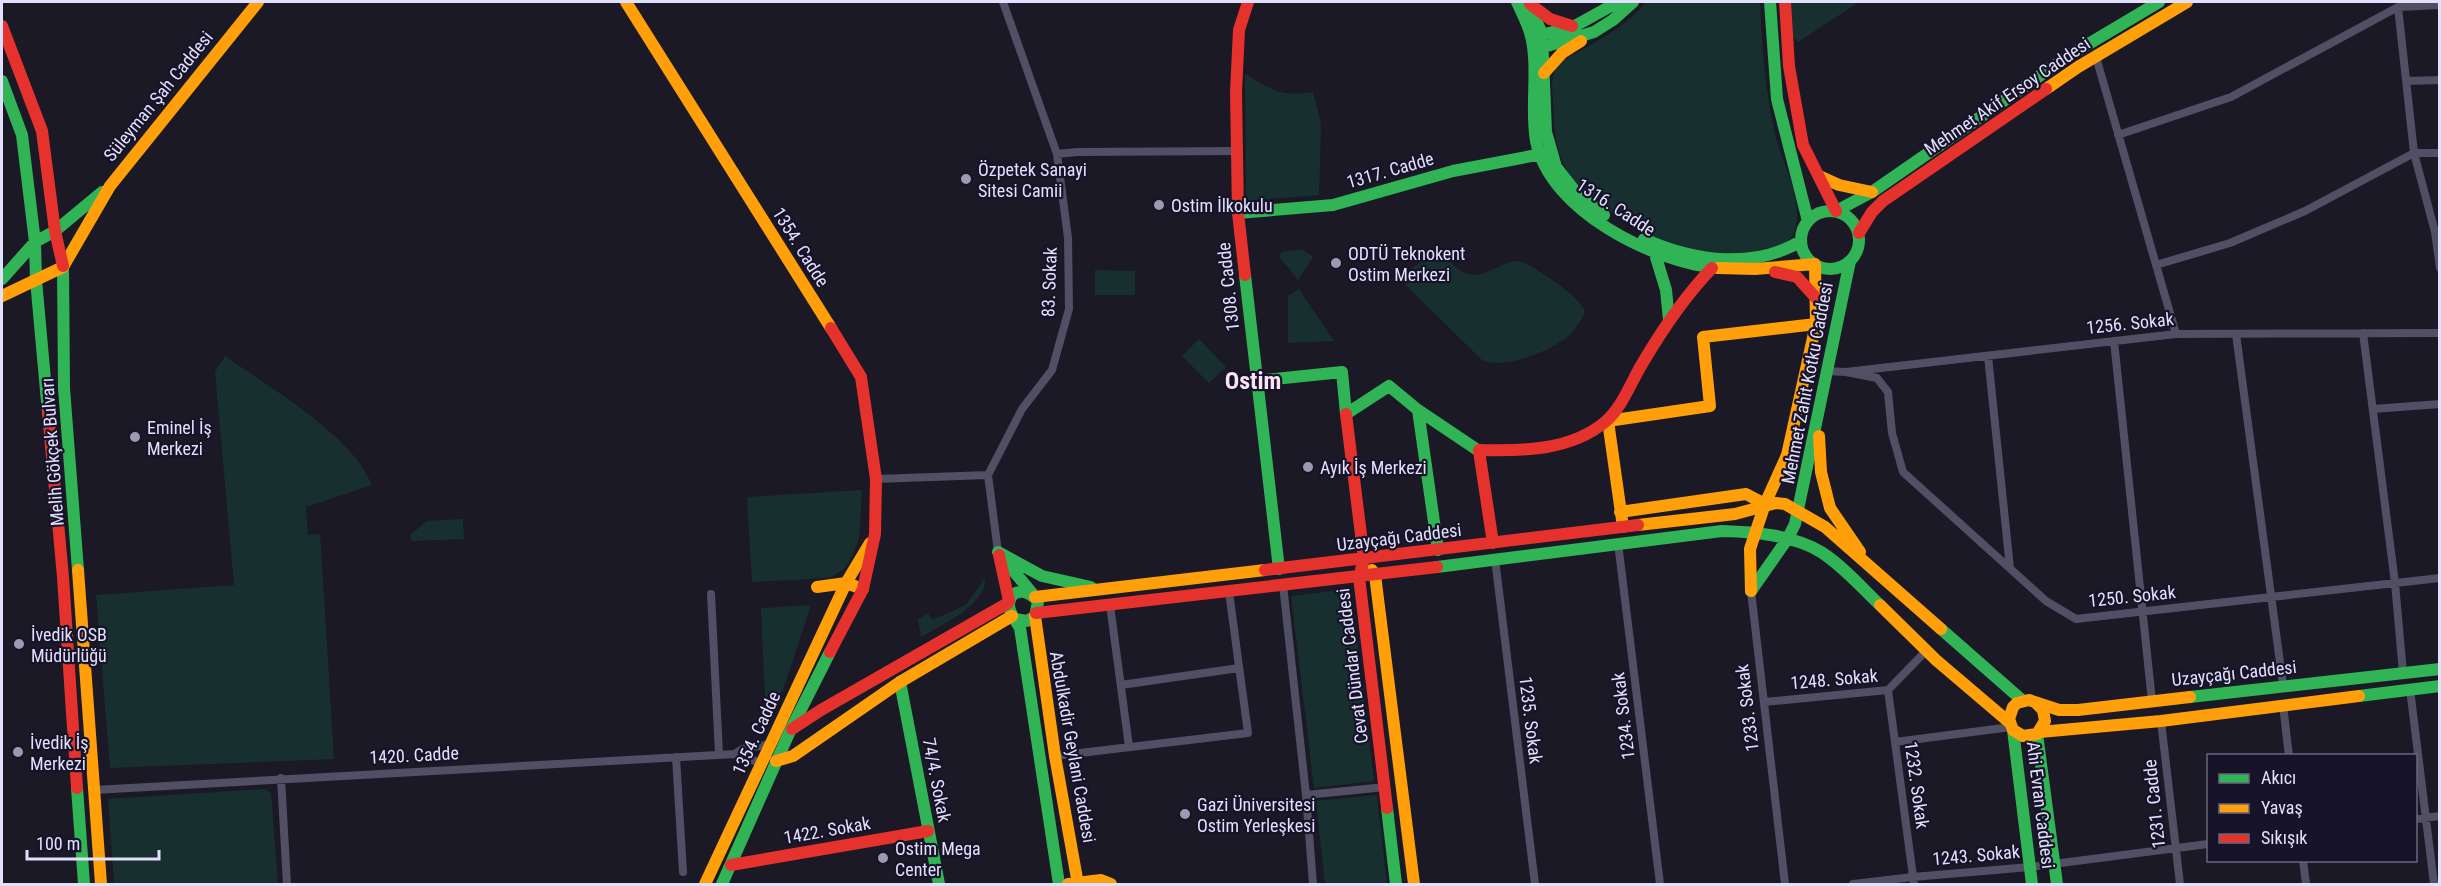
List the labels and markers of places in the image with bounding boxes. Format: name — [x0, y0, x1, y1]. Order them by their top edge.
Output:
place label: Özpetek Sanayi Sitesi Camii — [978, 159, 1087, 201]
marker: Özpetek Sanayi Sitesi Camii — [959, 172, 973, 186]
place label: Ostim İlkokulu — [1171, 195, 1273, 216]
marker: Ostim İlkokulu — [1152, 198, 1166, 212]
place label: ODTÜ Teknokent Ostim Merkezi — [1348, 243, 1465, 285]
marker: ODTÜ Teknokent Ostim Merkezi — [1329, 256, 1343, 270]
place label: Eminel İş Merkezi — [147, 417, 212, 459]
marker: Eminel İş Merkezi — [128, 430, 142, 444]
place label: Ayık İş Merkezi — [1320, 457, 1427, 478]
marker: Ayık İş Merkezi — [1301, 460, 1315, 474]
place label: İvedik OSB Müdürlüğü — [31, 624, 107, 666]
marker: İvedik OSB Müdürlüğü — [12, 637, 26, 651]
place label: İvedik İş Merkezi — [30, 732, 89, 774]
marker: İvedik İş Merkezi — [11, 745, 25, 759]
place label: Gazi Üniversitesi Ostim Yerleşkesi — [1197, 794, 1315, 836]
marker: Gazi Üniversitesi Ostim Yerleşkesi — [1178, 807, 1192, 821]
place label: Ostim Mega Center — [895, 838, 981, 880]
marker: Ostim Mega Center — [876, 851, 890, 865]

